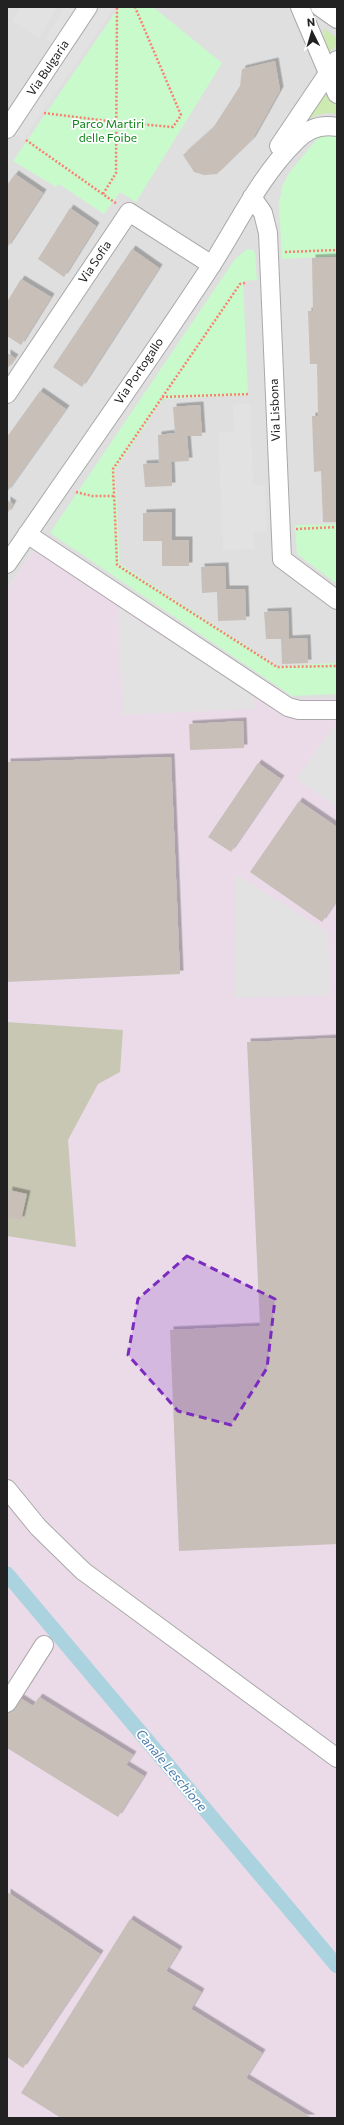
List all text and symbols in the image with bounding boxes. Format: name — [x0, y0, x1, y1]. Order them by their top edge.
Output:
north arrow — [292, 12, 332, 52]
text: N — [306, 15, 316, 28]
street label: Via Bulgaria — [23, 37, 71, 98]
park label: Parco Martiri delle Foibe — [72, 116, 144, 144]
street label: Via Sofia — [75, 238, 113, 285]
street label: Via Portogallo — [111, 335, 166, 406]
street label: Via Lisbona — [266, 378, 282, 442]
water label: Canale Leschione — [133, 1726, 211, 1814]

